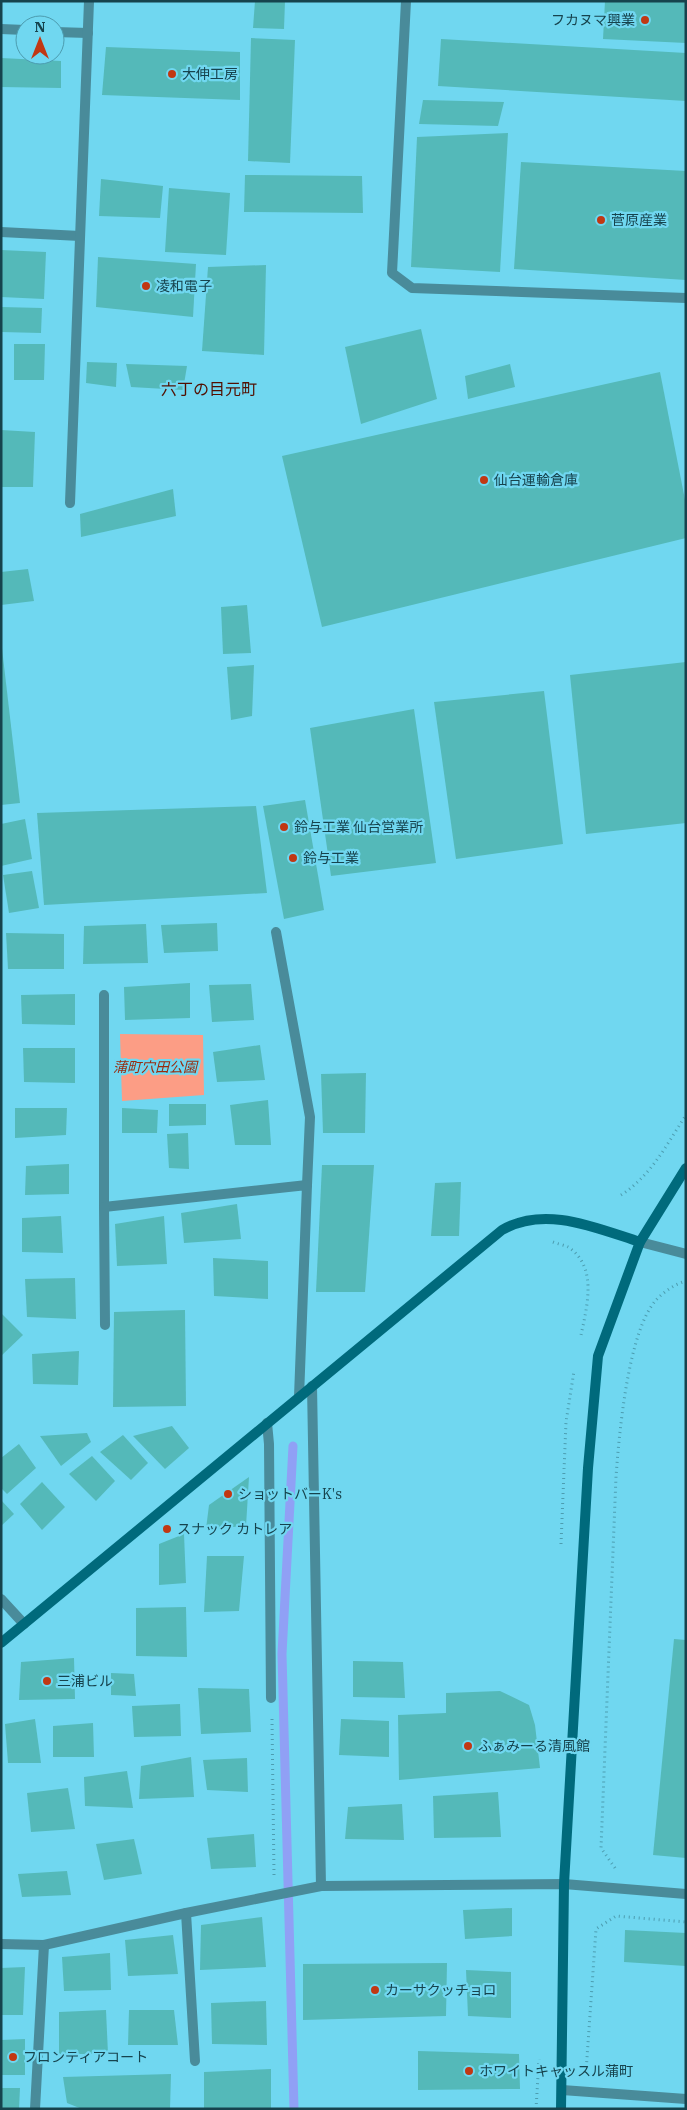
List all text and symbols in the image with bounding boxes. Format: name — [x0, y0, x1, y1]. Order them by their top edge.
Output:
place label: フカヌマ興業 — [551, 11, 635, 29]
marker: フカヌマ興業 — [639, 14, 651, 26]
north arrow — [15, 15, 65, 65]
text: N — [34, 18, 46, 36]
place label: 大伸工房 — [182, 65, 238, 83]
marker: 大伸工房 — [166, 68, 178, 80]
place label: 菅原産業 — [611, 211, 667, 229]
marker: 菅原産業 — [595, 214, 607, 226]
place label: 凌和電子 — [156, 277, 212, 295]
marker: 凌和電子 — [140, 280, 152, 292]
district label: 六丁の目元町 — [161, 379, 257, 399]
place label: 仙台運輸倉庫 — [494, 471, 578, 489]
marker: 仙台運輸倉庫 — [478, 474, 490, 486]
place label: 鈴与工業 仙台営業所 — [294, 818, 423, 836]
marker: 鈴与工業 仙台営業所 — [278, 821, 290, 833]
place label: 鈴与工業 — [303, 849, 359, 867]
marker: 鈴与工業 — [287, 852, 299, 864]
park label: 蒲町穴田公園 — [113, 1058, 199, 1076]
place label: ショットバーK's — [238, 1485, 342, 1503]
marker: ショットバーK's — [222, 1488, 234, 1500]
place label: スナック カトレア — [177, 1520, 292, 1538]
marker: スナック カトレア — [161, 1523, 173, 1535]
place label: 三浦ビル — [57, 1672, 113, 1690]
marker: 三浦ビル — [41, 1675, 53, 1687]
place label: ふぁみーる清風館 — [478, 1737, 590, 1755]
marker: ふぁみーる清風館 — [462, 1740, 474, 1752]
place label: カーサクッチョロ — [385, 1981, 497, 1999]
marker: カーサクッチョロ — [369, 1984, 381, 1996]
place label: フロンティアコート — [23, 2048, 148, 2066]
marker: フロンティアコート — [7, 2051, 19, 2063]
place label: ホワイトキャッスル蒲町 — [479, 2062, 633, 2080]
marker: ホワイトキャッスル蒲町 — [463, 2065, 475, 2077]

